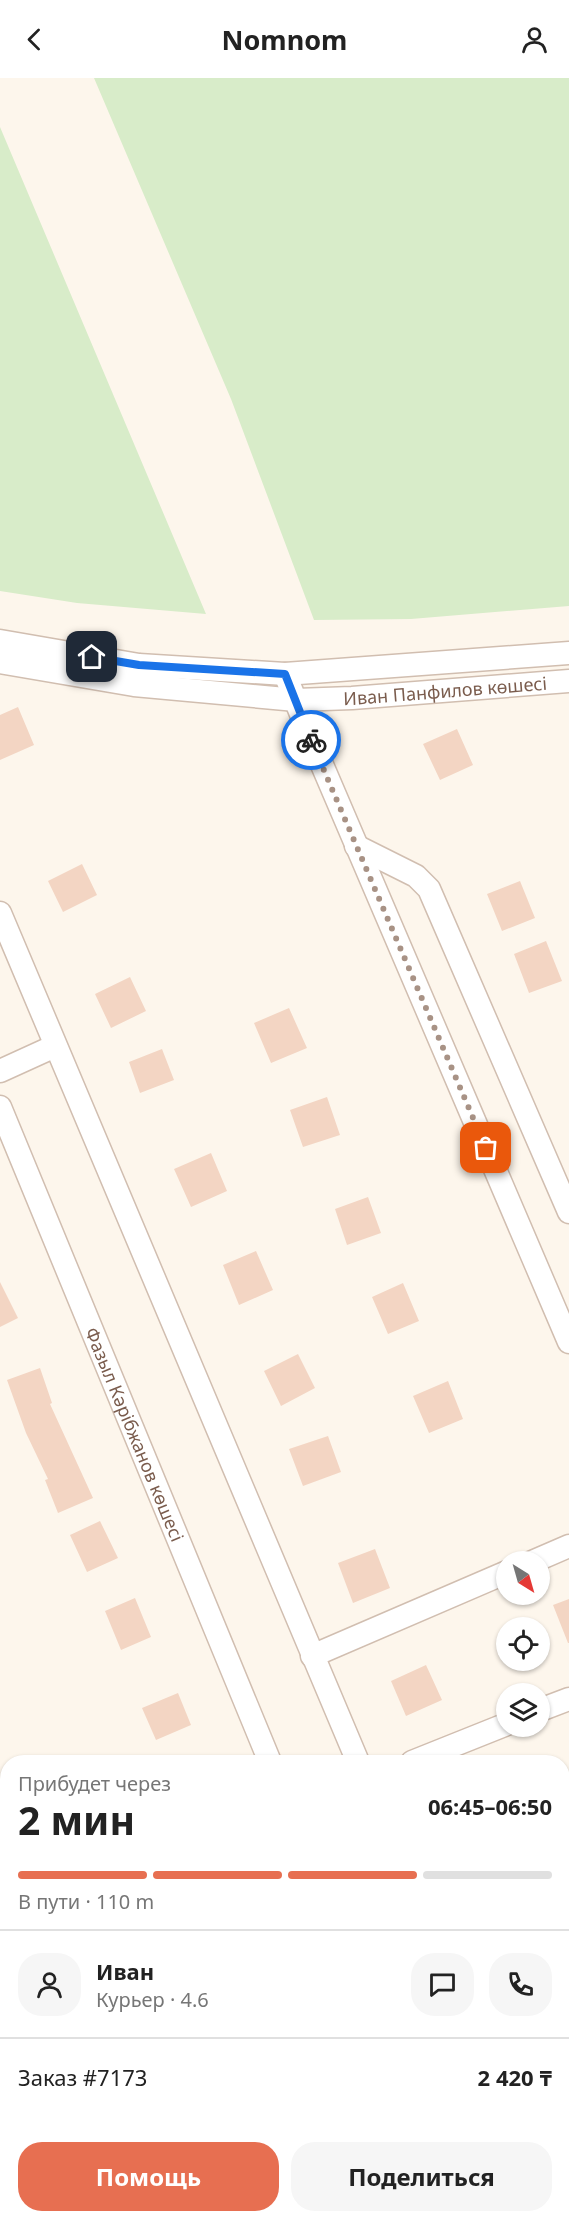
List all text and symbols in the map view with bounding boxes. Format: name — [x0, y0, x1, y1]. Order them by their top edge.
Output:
text: Nomnom — [222, 21, 347, 58]
icon: back — [18, 23, 51, 56]
icon: person — [518, 23, 551, 56]
pin — [66, 631, 117, 682]
icon: home — [75, 640, 108, 673]
street label: Иван Панфилов көшесі — [343, 671, 548, 710]
courier — [281, 710, 341, 770]
icon: bike — [295, 724, 328, 757]
pin — [460, 1122, 511, 1173]
icon: bag — [469, 1131, 502, 1164]
street label: Фазыл Кәрібжанов көшесі — [80, 1324, 190, 1545]
north arrow — [496, 1551, 550, 1605]
map controls — [496, 1551, 550, 1737]
button: locate — [496, 1617, 550, 1671]
button: layers — [496, 1683, 550, 1737]
text: Прибудет через — [18, 1770, 171, 1797]
text: 06:45–06:50 — [428, 1791, 552, 1821]
text: 2 мин — [18, 1793, 135, 1846]
text: В пути · 110 m — [18, 1888, 154, 1915]
button: person — [18, 1953, 81, 2016]
button: chat — [411, 1953, 474, 2016]
button: phone — [489, 1953, 552, 2016]
text: Иван — [96, 1956, 154, 1986]
text: Курьер · 4.6 — [96, 1986, 209, 2013]
text: Заказ #7173 — [18, 2062, 147, 2092]
text: 2 420 ₸ — [478, 2062, 552, 2092]
button: Помощь — [18, 2142, 279, 2211]
button: Поделиться — [291, 2142, 552, 2211]

